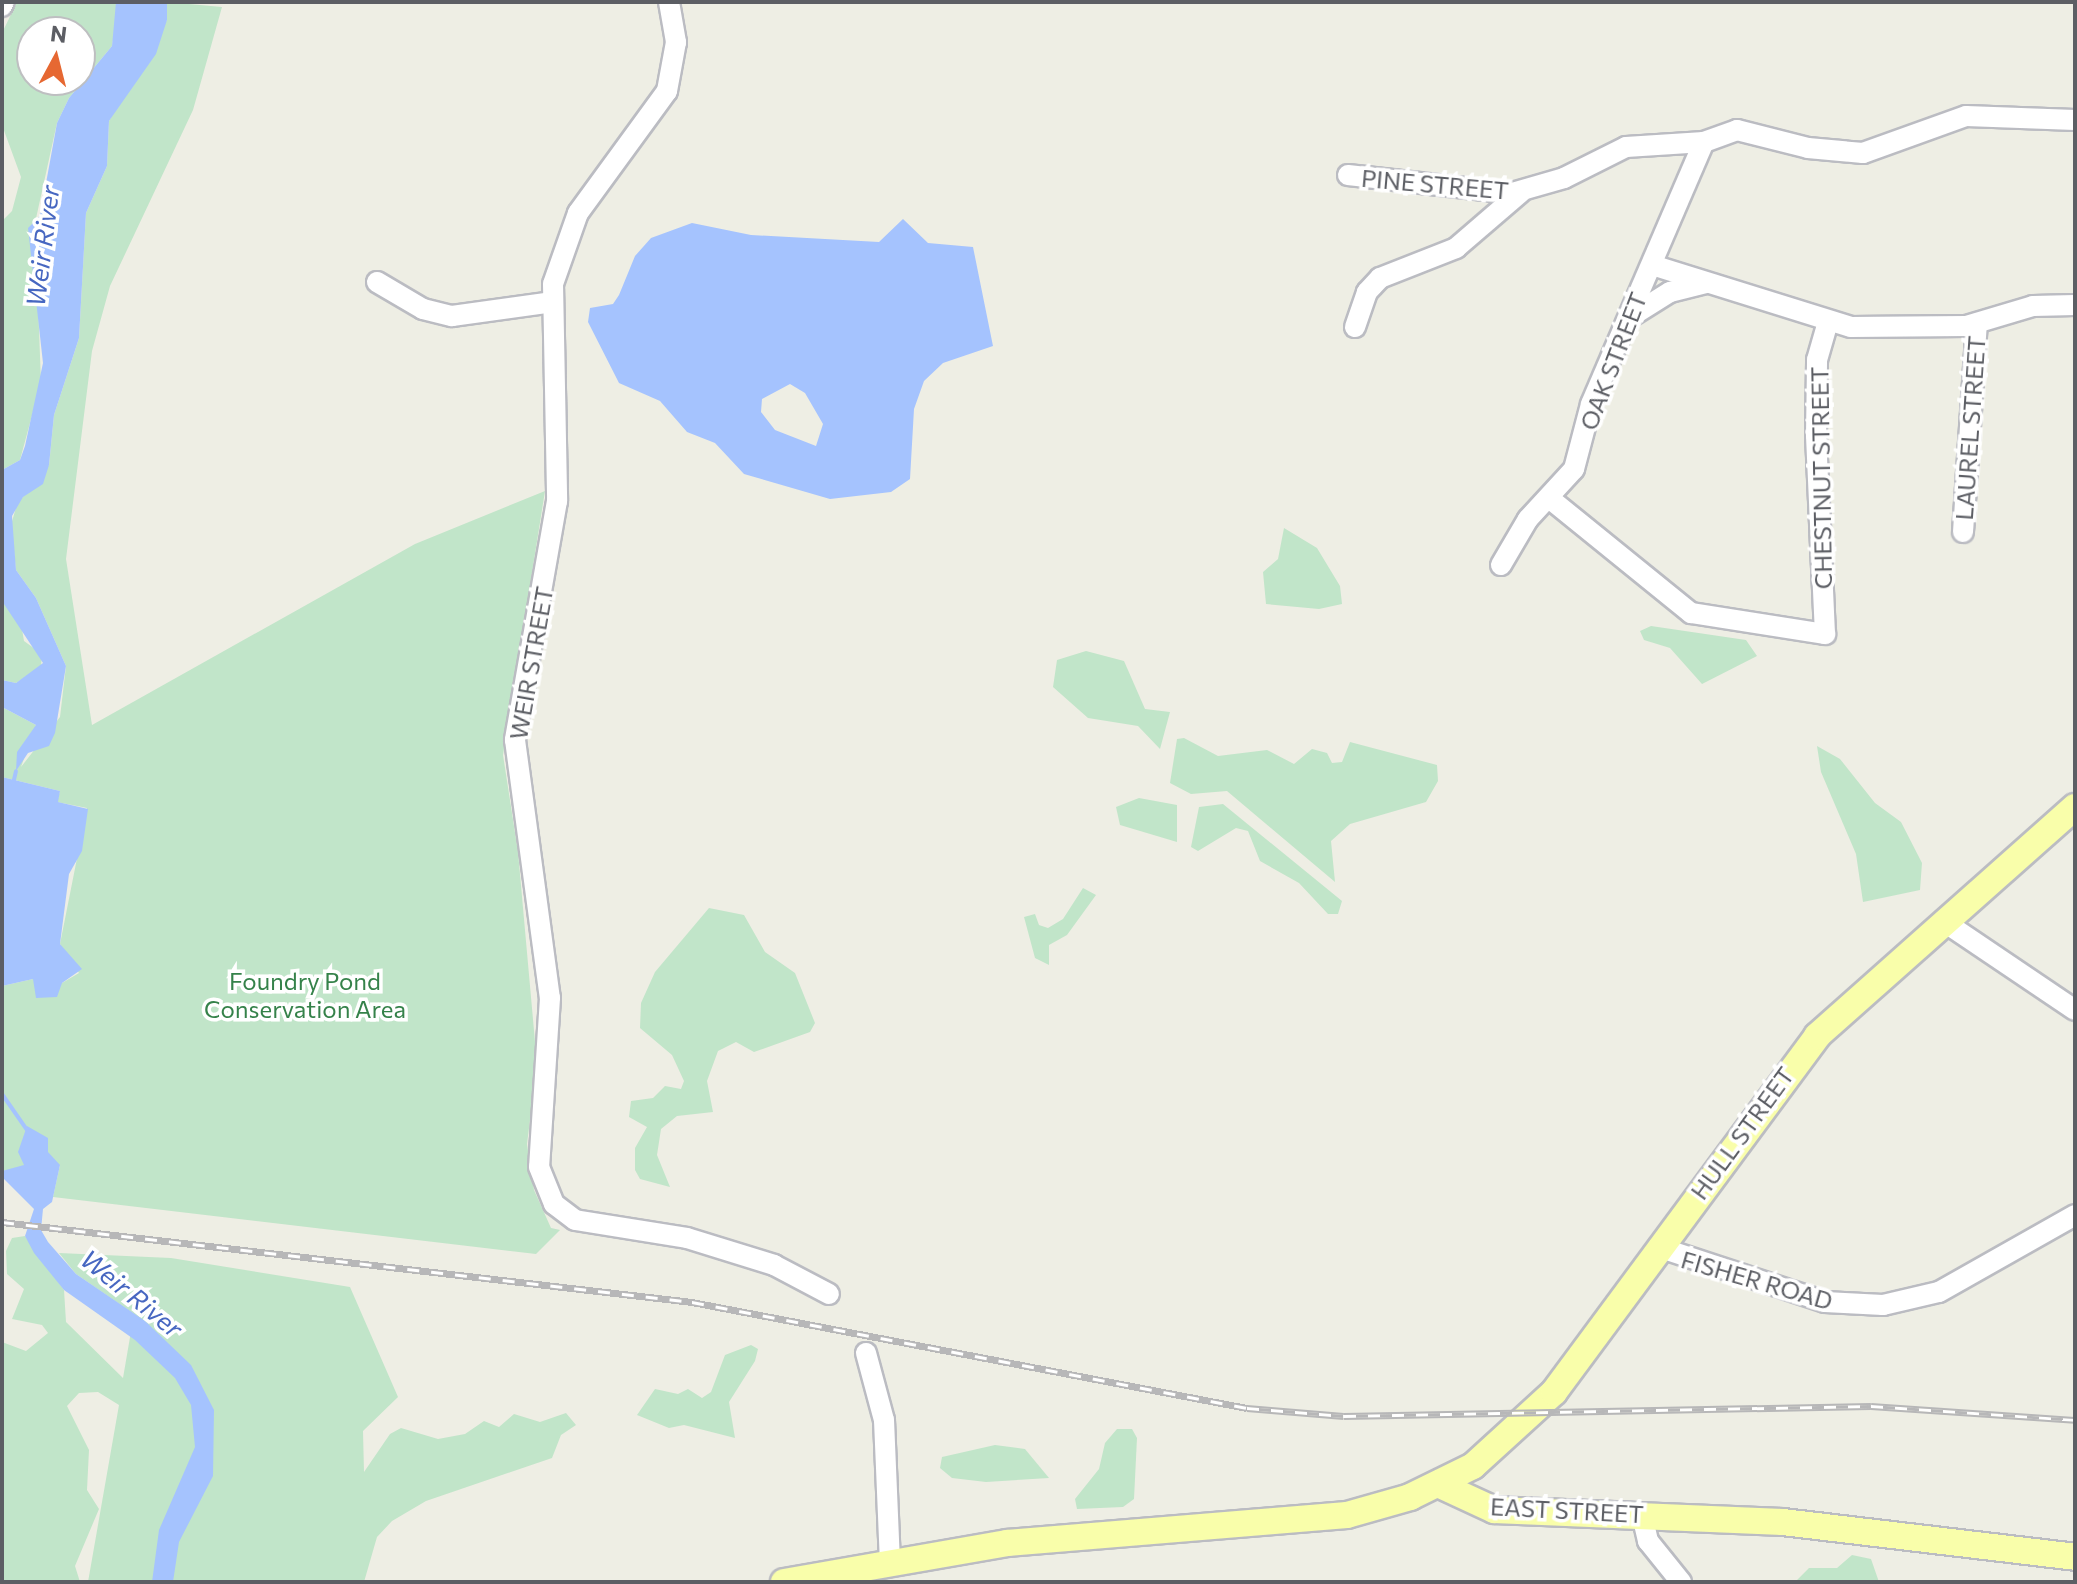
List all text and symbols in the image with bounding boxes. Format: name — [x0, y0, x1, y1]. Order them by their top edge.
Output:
north arrow — [16, 16, 96, 96]
text: N — [49, 19, 69, 48]
street label: PINE STREET — [1360, 163, 1510, 205]
water label: Weir River — [19, 184, 65, 308]
street label: OAK STREET — [1574, 288, 1652, 434]
street label: LAUREL STREET — [1949, 335, 1991, 521]
street label: CHESTNUT STREET — [1805, 366, 1837, 590]
street label: WEIR STREET — [503, 584, 559, 742]
park label: Foundry Pond Conservation Area — [204, 967, 406, 1023]
street label: HULL STREET — [1684, 1061, 1800, 1205]
water label: Weir River — [75, 1242, 189, 1344]
street label: FISHER ROAD — [1678, 1245, 1836, 1315]
street label: EAST STREET — [1490, 1492, 1644, 1528]

